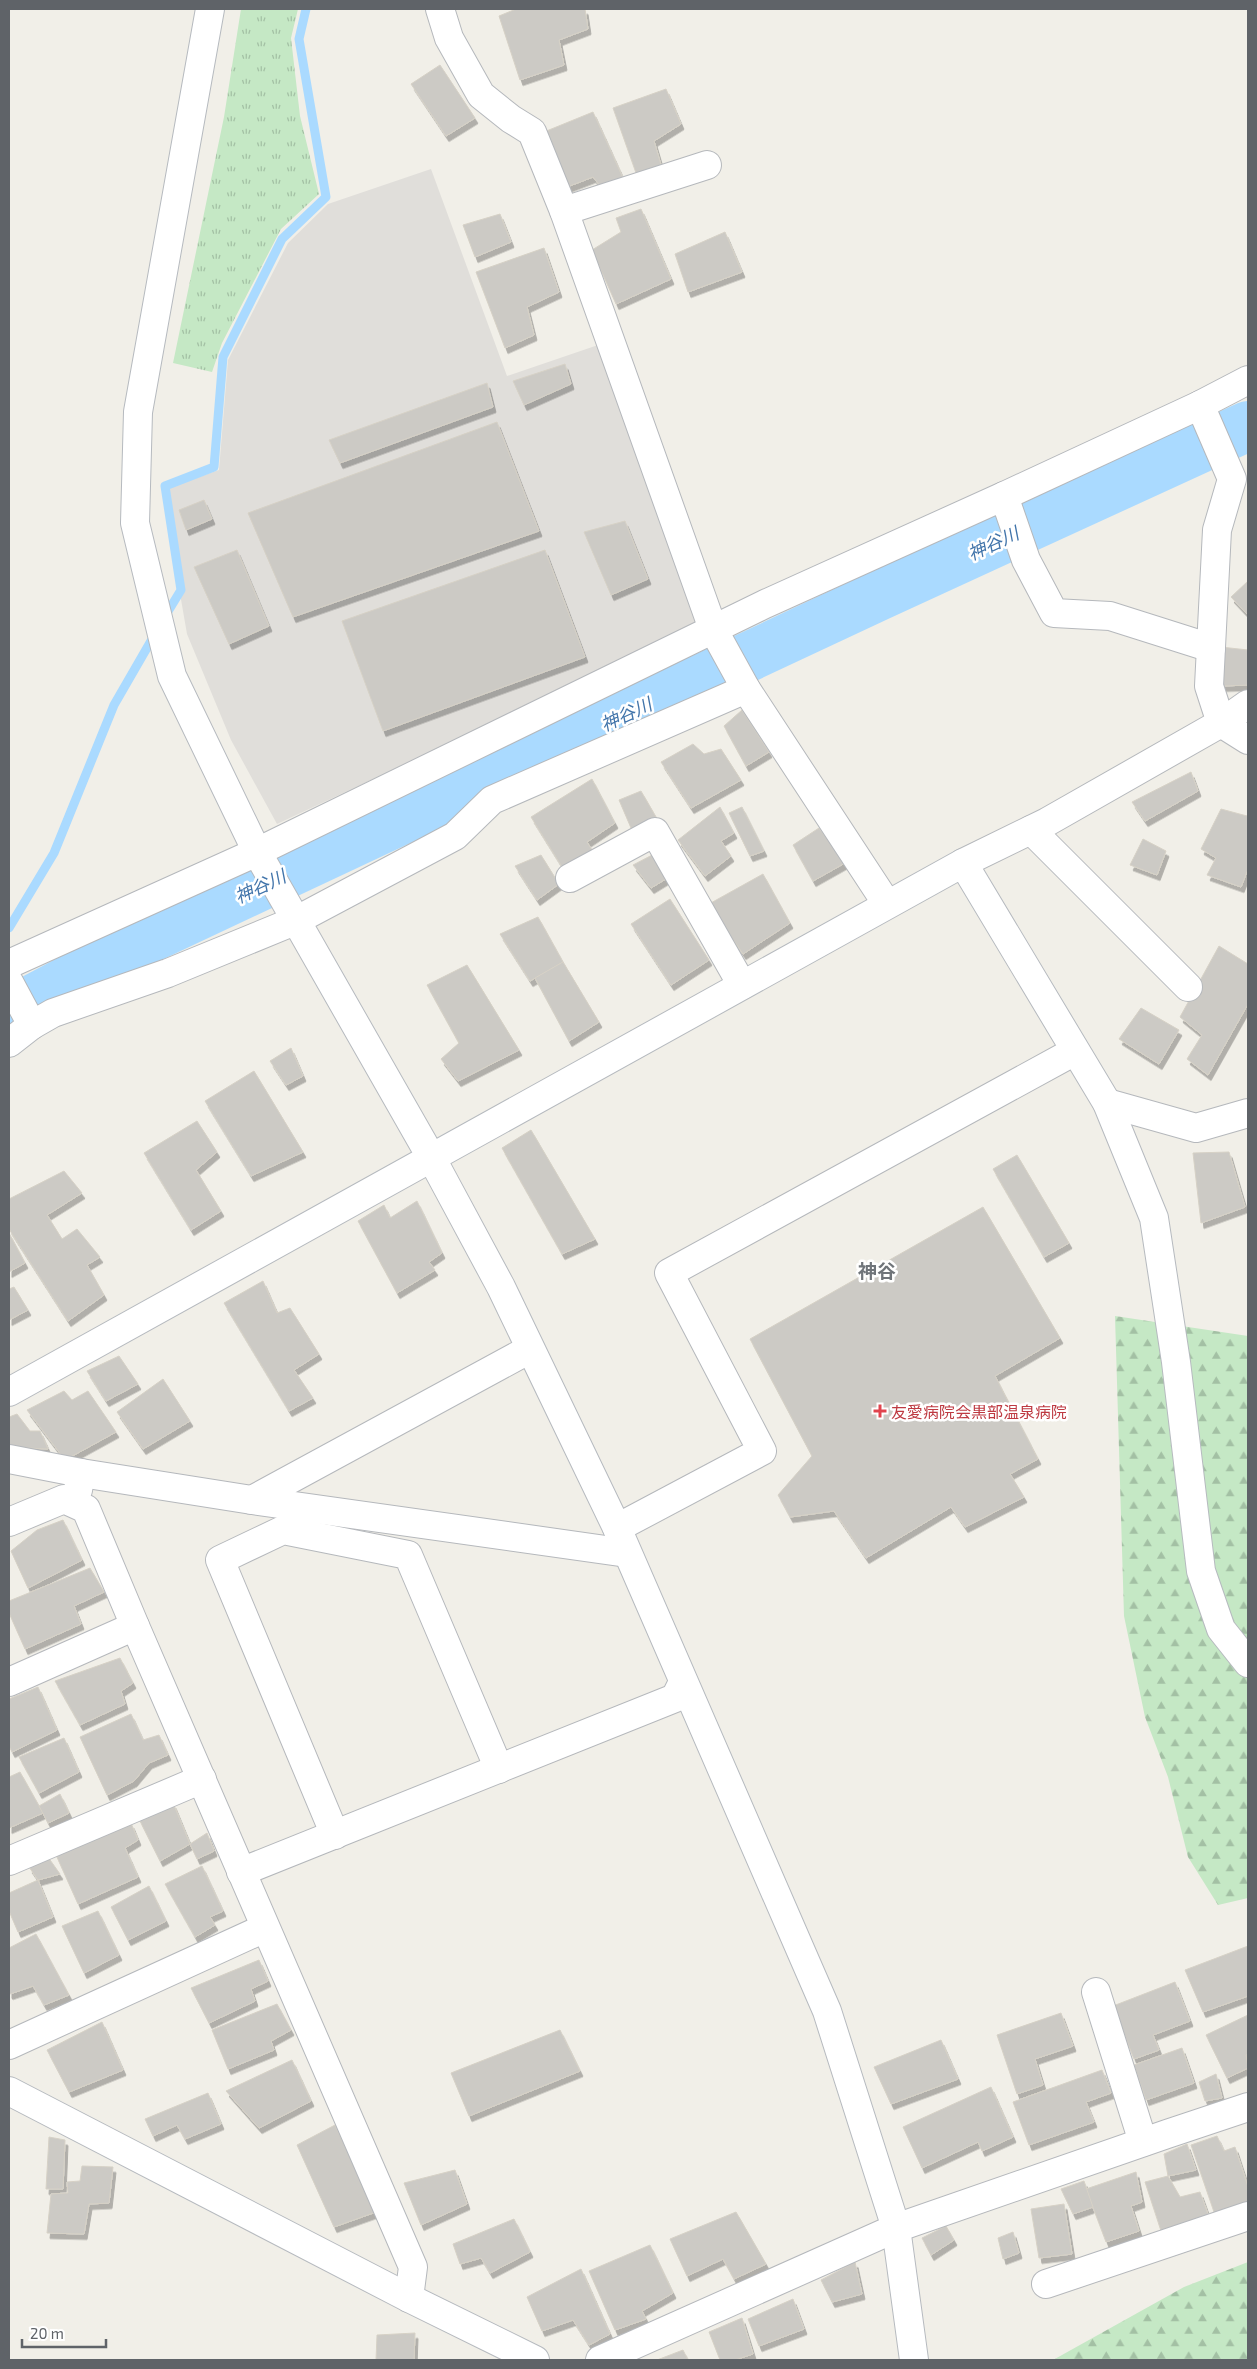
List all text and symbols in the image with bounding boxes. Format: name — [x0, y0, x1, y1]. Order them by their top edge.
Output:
water label: 神谷川 — [964, 521, 1024, 564]
water label: 神谷川 — [597, 692, 657, 735]
water label: 神谷川 — [231, 864, 291, 907]
district label: 神谷 — [858, 1259, 896, 1282]
place label: 友愛病院会黒部温泉病院 — [891, 1402, 1067, 1421]
marker: 友愛病院会黒部温泉病院 — [873, 1404, 887, 1418]
scale bar — [22, 2316, 106, 2348]
text: 20 m — [30, 2324, 64, 2342]

